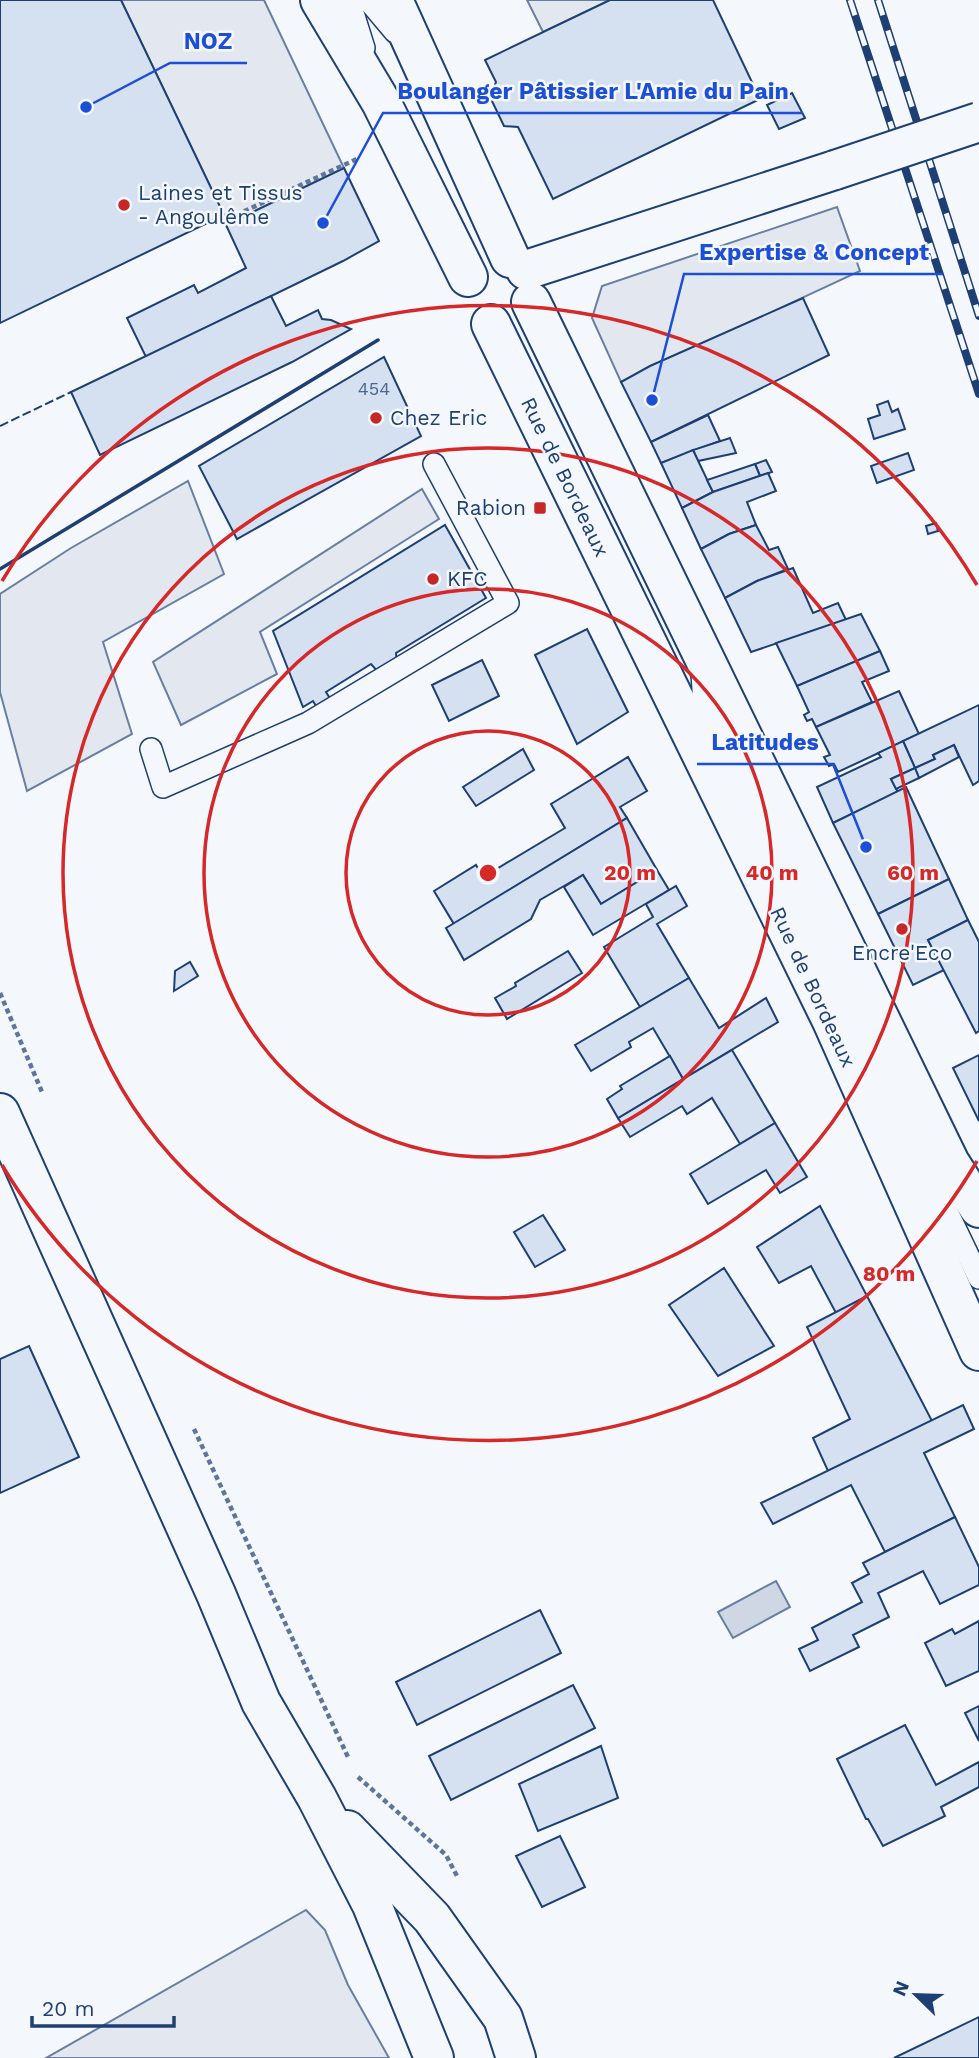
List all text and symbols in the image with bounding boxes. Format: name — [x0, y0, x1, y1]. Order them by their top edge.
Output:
callout: NOZ — [170, 19, 247, 63]
text: NOZ — [184, 28, 232, 55]
callout: Boulanger Pâtissier L'Amie du Pain — [383, 69, 803, 113]
text: Boulanger Pâtissier L'Amie du Pain — [397, 78, 789, 105]
place label: Laines et Tissus - Angoulême — [138, 180, 303, 229]
marker: Laines et Tissus - Angoulême — [116, 197, 132, 213]
callout: Expertise & Concept — [684, 230, 943, 274]
text: Expertise & Concept — [699, 239, 929, 266]
house number: 454 — [358, 378, 390, 399]
street label: Rue de Bordeaux — [516, 393, 615, 561]
place label: Chez Eric — [390, 405, 487, 430]
marker: Chez Eric — [368, 410, 384, 426]
place label: Rabion — [456, 495, 526, 520]
marker: Rabion — [532, 500, 548, 516]
place label: KFC — [447, 566, 488, 591]
marker: KFC — [425, 571, 441, 587]
callout: Latitudes — [697, 720, 833, 764]
text: Latitudes — [711, 729, 819, 756]
text: 20 m — [604, 860, 656, 885]
text: 40 m — [746, 860, 798, 885]
text: 60 m — [887, 860, 939, 885]
centre of rings — [476, 861, 500, 885]
street label: Rue de Bordeaux — [765, 903, 862, 1071]
marker: Encre'Eco — [894, 921, 910, 937]
place label: Encre'Eco — [852, 940, 952, 965]
text: 80 m — [863, 1261, 915, 1286]
north arrow — [881, 1960, 951, 2030]
text: N — [887, 1978, 914, 2000]
scale bar — [32, 1984, 173, 2028]
text: 20 m — [42, 1996, 94, 2021]

